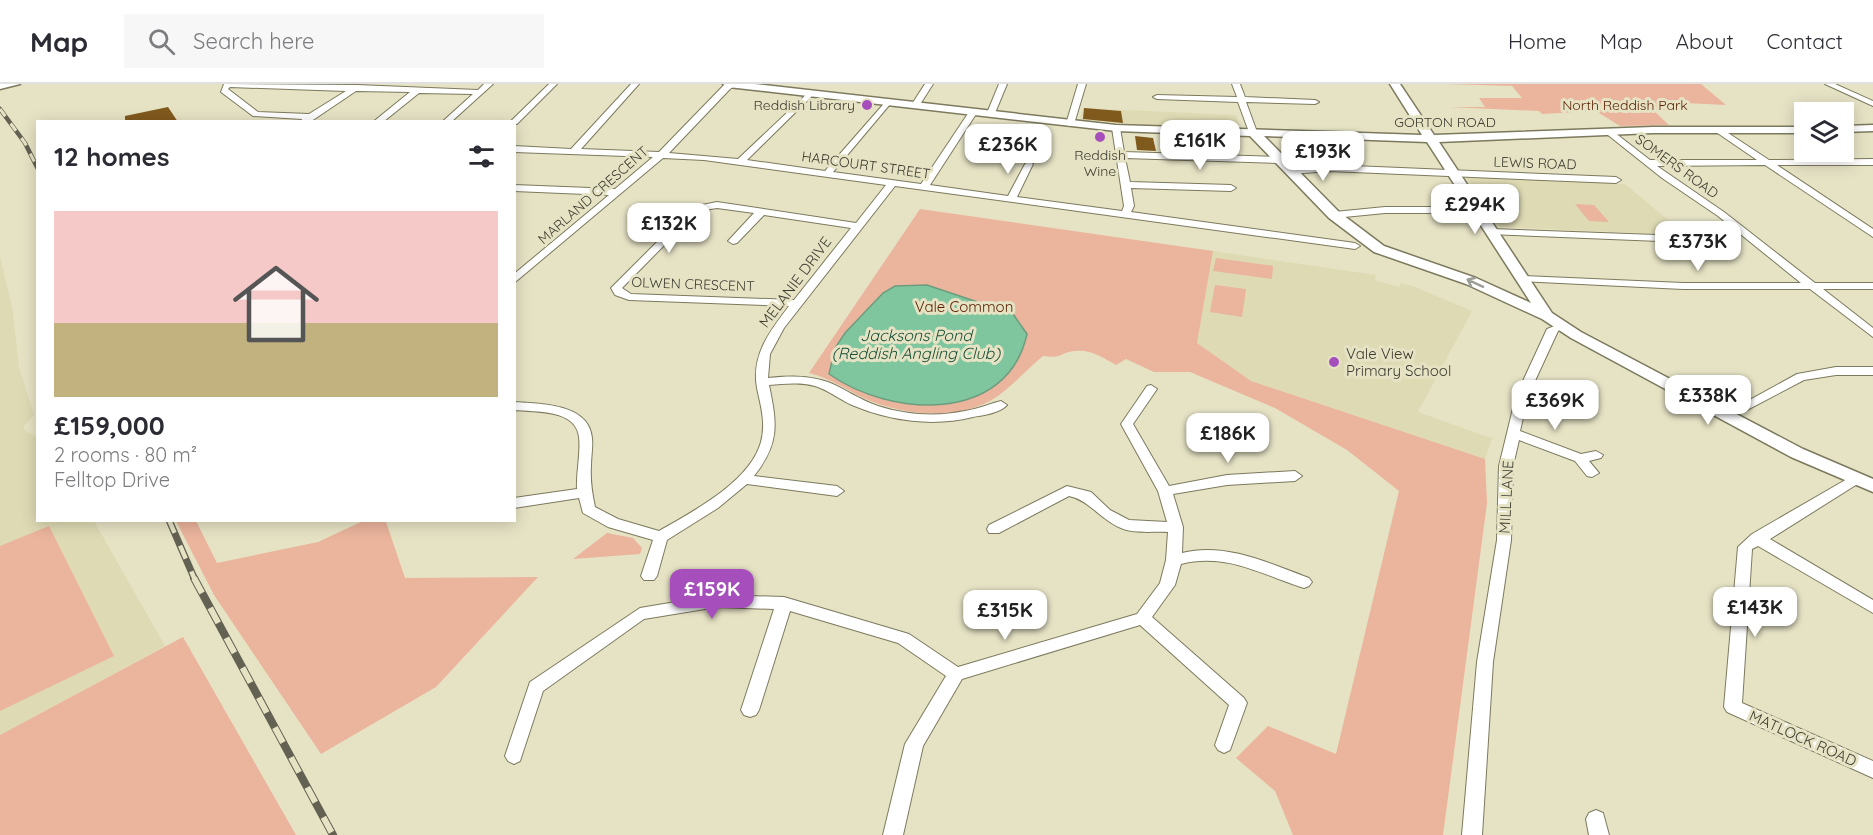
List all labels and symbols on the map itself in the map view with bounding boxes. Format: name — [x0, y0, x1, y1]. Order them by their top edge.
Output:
place label: Reddish Library — [754, 96, 855, 114]
park label: North Reddish Park — [1562, 96, 1688, 114]
marker: Reddish Library — [860, 98, 874, 112]
street label: GORTON ROAD — [1394, 113, 1496, 131]
pin: £161K — [1158, 120, 1242, 171]
pin: £236K — [966, 124, 1050, 175]
marker: Reddish Wine — [1093, 130, 1107, 144]
street label: SOMERS ROAD — [1632, 130, 1722, 202]
pin: £193K — [1281, 131, 1365, 182]
street label: MARLAND CRESCENT — [534, 142, 652, 248]
place label: Reddish Wine — [1074, 146, 1126, 180]
street label: HARCOURT STREET — [801, 147, 931, 183]
street label: LEWIS ROAD — [1493, 153, 1577, 173]
pin: £294K — [1433, 184, 1517, 235]
pin: £132K — [627, 203, 711, 254]
pin: £373K — [1656, 221, 1740, 272]
street label: MELANIE DRIVE — [755, 233, 835, 331]
street label: OLWEN CRESCENT — [631, 273, 755, 295]
one-way arrow — [1467, 277, 1485, 288]
park label: Vale Common — [915, 297, 1013, 316]
water label: Jacksons Pond (Reddish Angling Club) — [832, 325, 1001, 363]
place label: Vale View Primary School — [1346, 344, 1451, 380]
marker: Vale View Primary School — [1327, 355, 1341, 369]
pin: £338K — [1666, 375, 1750, 426]
pin: £369K — [1513, 380, 1597, 431]
pin: £186K — [1186, 413, 1270, 464]
street label: MILL LANE — [1495, 460, 1517, 534]
pin: £159K — [670, 569, 754, 620]
pin: £143K — [1713, 587, 1797, 638]
pin: £315K — [963, 590, 1047, 641]
street label: MATLOCK ROAD — [1746, 706, 1860, 770]

